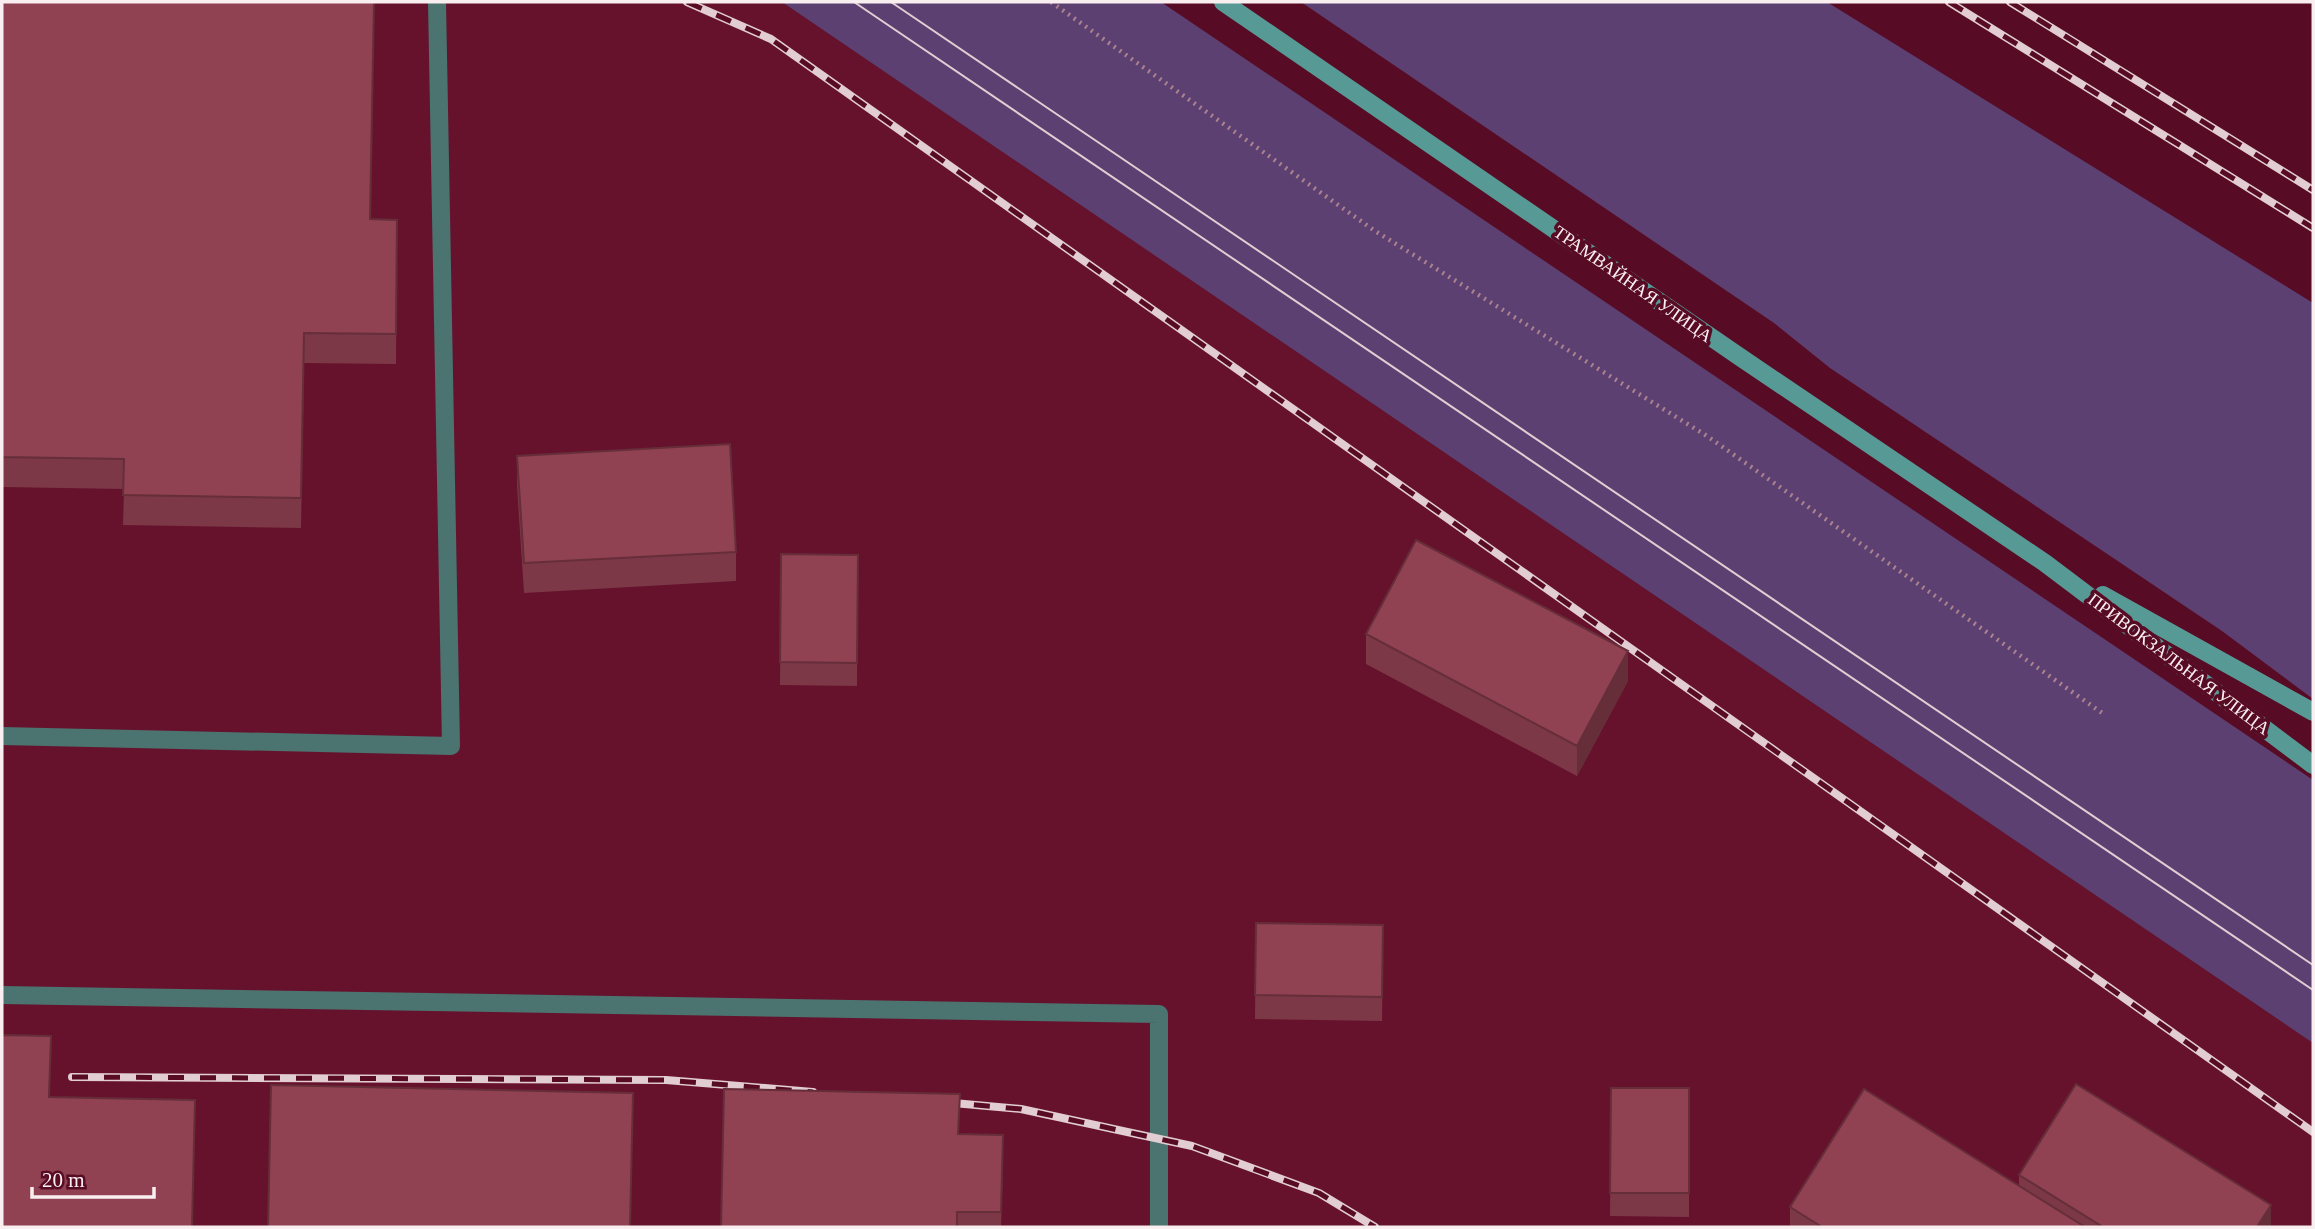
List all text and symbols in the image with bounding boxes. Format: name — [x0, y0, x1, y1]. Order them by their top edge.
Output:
street label: ТРАМВАЙНАЯ УЛИЦА — [1550, 222, 1716, 346]
street label: ПРИВОКЗАЛЬНАЯ УЛИЦА — [2084, 589, 2274, 739]
scale bar — [32, 1156, 154, 1200]
text: 20 m — [42, 1168, 85, 1192]

